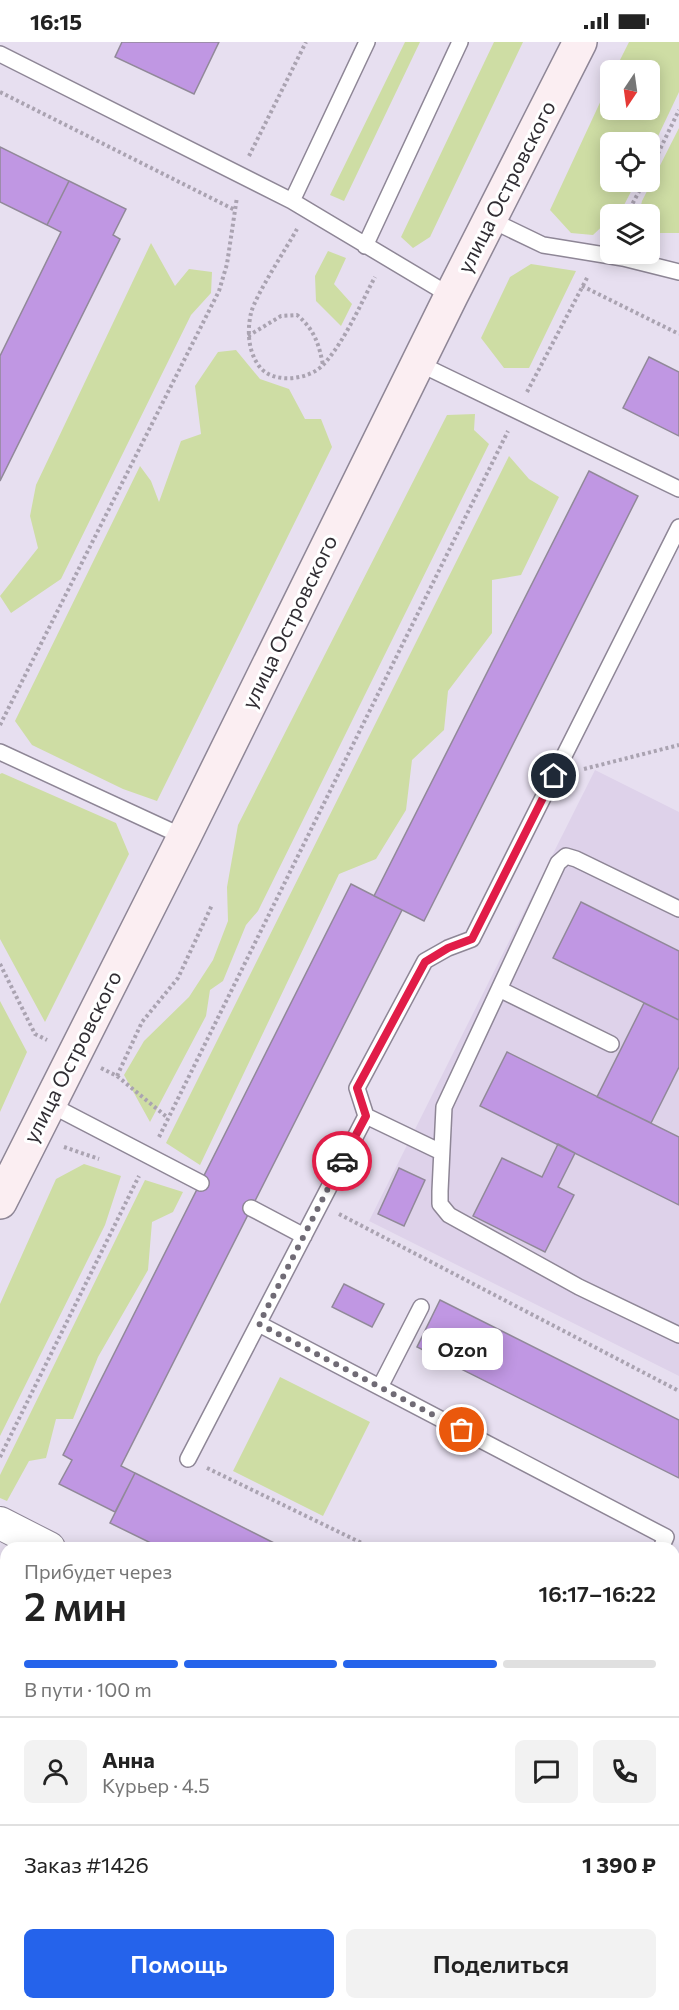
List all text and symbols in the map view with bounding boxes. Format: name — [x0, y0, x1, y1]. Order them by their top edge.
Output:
text: 16:15 — [30, 8, 82, 35]
north arrow — [600, 60, 660, 120]
map controls — [600, 60, 660, 264]
street label: улица Островского — [451, 96, 560, 277]
button: locate — [600, 132, 660, 192]
button: layers — [600, 204, 660, 264]
street label: улица Островского — [236, 530, 342, 712]
pin — [528, 750, 579, 801]
icon: home — [537, 759, 570, 792]
street label: улица Островского — [17, 966, 126, 1147]
courier — [312, 1131, 372, 1191]
icon: car — [326, 1145, 359, 1178]
callout: Ozon — [422, 1328, 502, 1370]
text: Ozon — [438, 1337, 487, 1361]
pin — [436, 1404, 487, 1455]
icon: bag — [445, 1413, 478, 1446]
text: Прибудет через — [24, 1559, 172, 1583]
text: 16:17–16:22 — [538, 1580, 656, 1607]
text: 2 мин — [24, 1581, 127, 1629]
text: В пути · 100 m — [24, 1677, 152, 1701]
button: person — [24, 1740, 87, 1803]
button: chat — [515, 1740, 578, 1803]
button: phone — [593, 1740, 656, 1803]
text: Анна — [102, 1746, 155, 1773]
text: Курьер · 4.5 — [102, 1773, 210, 1797]
text: Заказ #1426 — [24, 1851, 149, 1878]
text: 1 390 ₽ — [582, 1851, 656, 1878]
button: Помощь — [24, 1929, 334, 1998]
button: Поделиться — [346, 1929, 656, 1998]

